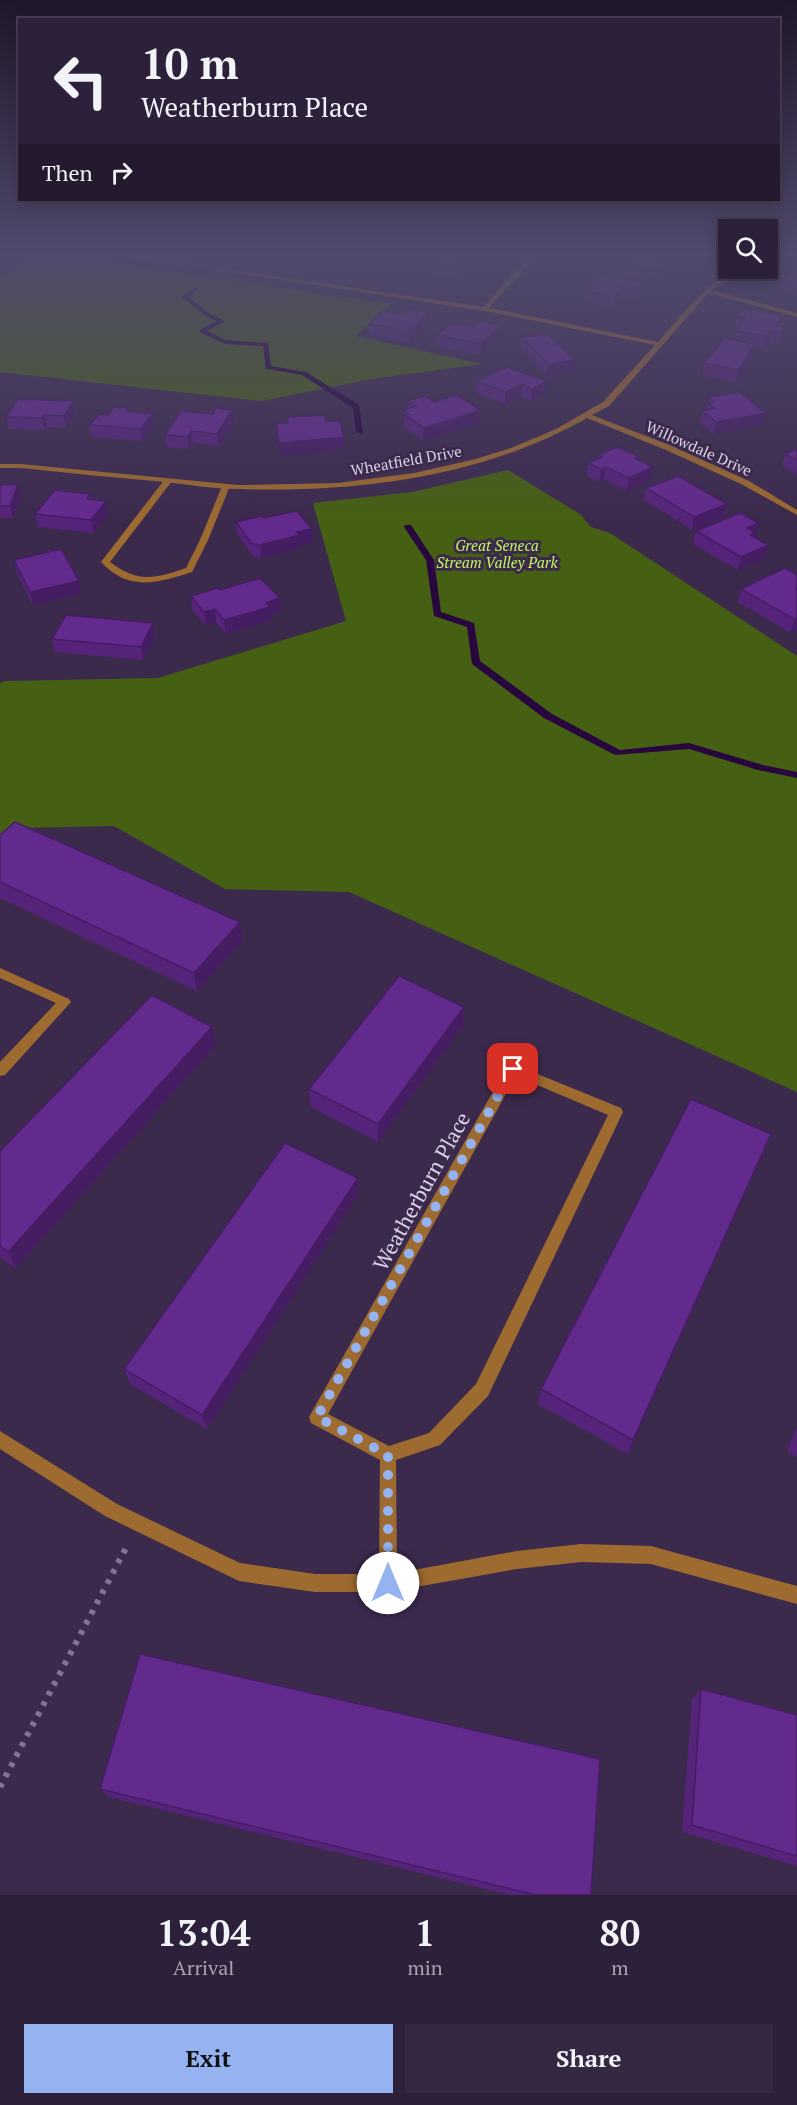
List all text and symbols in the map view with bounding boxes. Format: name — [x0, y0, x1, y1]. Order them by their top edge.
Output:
text: 10 m — [141, 35, 239, 91]
icon: left — [42, 42, 120, 120]
text: Weatherburn Place — [141, 89, 368, 125]
icon: right — [105, 156, 138, 189]
text: Then — [42, 158, 93, 187]
map controls — [718, 219, 778, 279]
button: search — [718, 219, 778, 279]
street label: Willowdale Drive — [643, 416, 755, 480]
street label: Wheatfield Drive — [349, 440, 463, 480]
park label: Great Seneca Stream Valley Park — [436, 535, 558, 572]
pin — [487, 1043, 538, 1094]
icon: arrive — [496, 1052, 529, 1085]
street label: Weatherburn Place — [366, 1107, 476, 1275]
position arrow — [356, 1551, 420, 1615]
text: 13:04 — [157, 1909, 251, 1956]
text: 1 — [415, 1909, 435, 1956]
text: 80 — [599, 1909, 640, 1956]
text: Arrival — [173, 1954, 234, 1981]
text: min — [407, 1954, 443, 1981]
text: m — [611, 1954, 628, 1981]
button: Exit — [24, 2024, 393, 2093]
button: Share — [405, 2024, 773, 2093]

